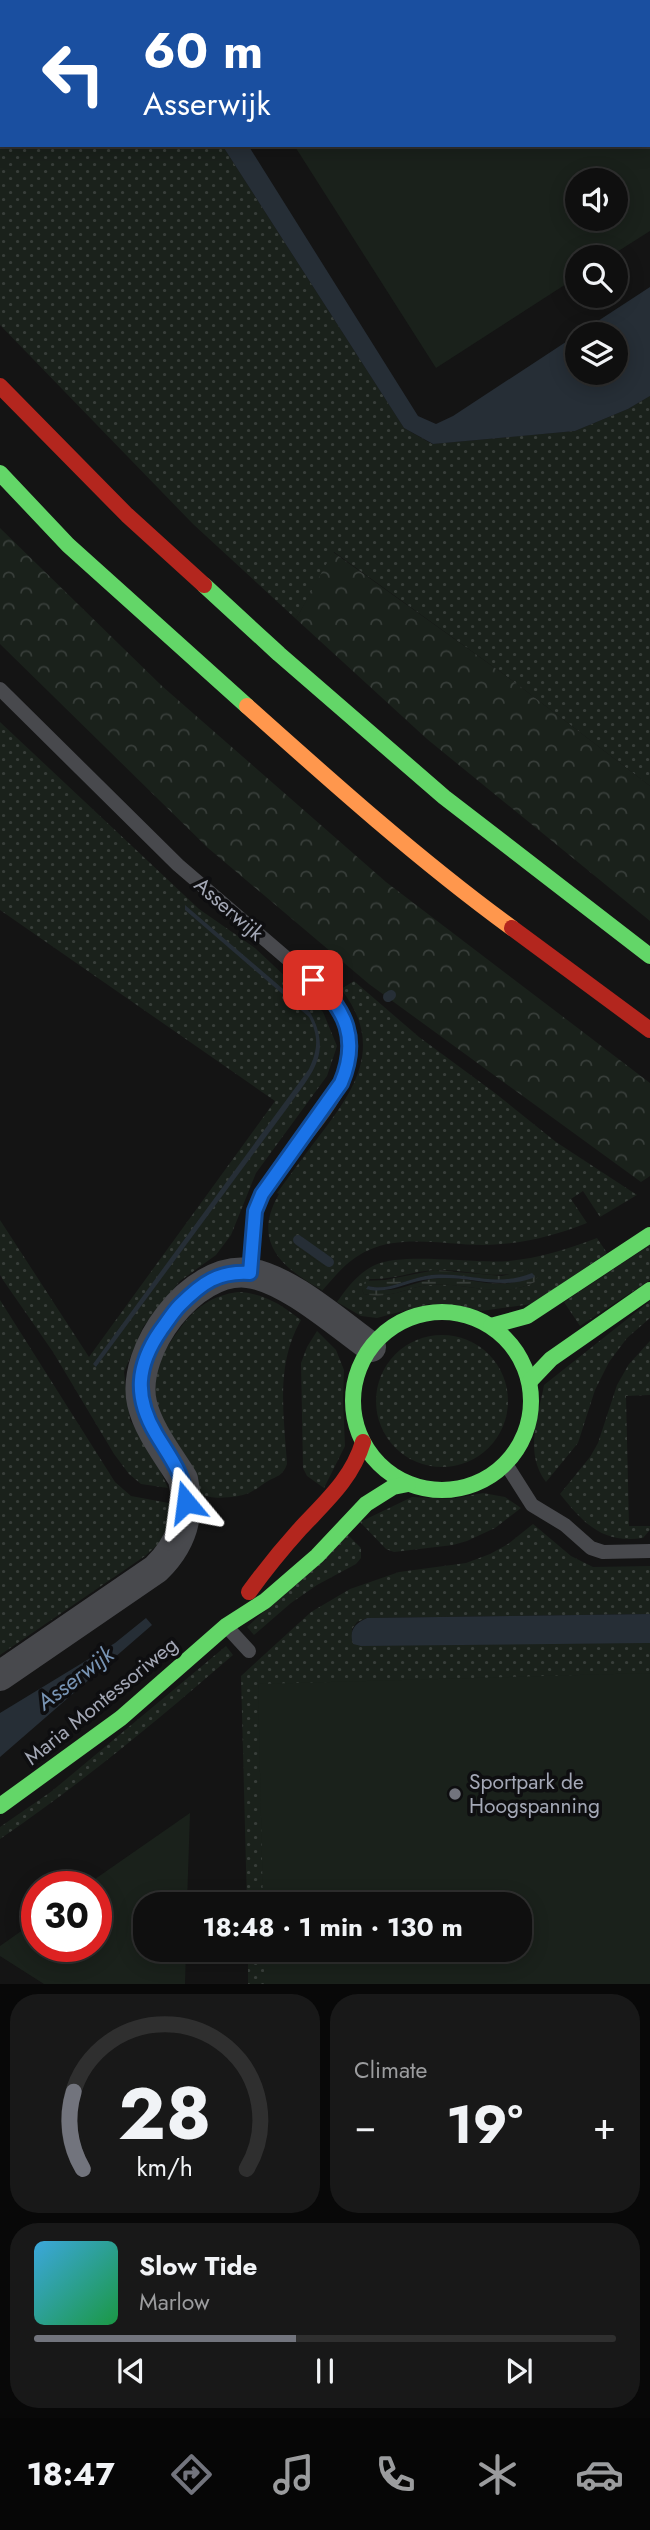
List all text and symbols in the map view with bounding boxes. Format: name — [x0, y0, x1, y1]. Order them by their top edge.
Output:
text: 60 m — [143, 16, 263, 86]
icon: left — [28, 28, 119, 119]
text: Asserwijk — [143, 81, 271, 127]
map controls — [565, 168, 628, 385]
button: sound — [565, 168, 628, 231]
button: search — [565, 245, 628, 308]
button: layers — [565, 322, 628, 385]
street label: Asserwijk — [188, 870, 271, 948]
pin — [283, 950, 343, 1010]
icon: arrive — [294, 961, 332, 999]
position arrow — [149, 1465, 223, 1539]
street label: Maria Montessoriweg — [18, 1630, 184, 1772]
water label: Asserwijk — [28, 1637, 122, 1719]
place label: Sportpark de Hoogspanning — [469, 1767, 600, 1821]
marker: Sportpark de Hoogspanning — [447, 1786, 463, 1802]
speed limit sign: 30 — [21, 1871, 112, 1962]
text: 18:48 · 1 min · 130 m — [202, 1908, 463, 1946]
text: Climate — [354, 2053, 427, 2087]
text: 28 — [118, 2062, 212, 2167]
text: 19° — [446, 2087, 523, 2163]
text: − — [354, 2098, 376, 2153]
text: + — [593, 2098, 616, 2153]
text: km/h — [137, 2149, 193, 2185]
text: Slow Tide — [139, 2247, 258, 2285]
text: Marlow — [139, 2285, 210, 2319]
icon: previous — [112, 2352, 150, 2390]
icon: pause — [306, 2352, 344, 2390]
icon: next — [500, 2352, 538, 2390]
icon: directions — [167, 2450, 216, 2499]
icon: music — [269, 2450, 318, 2499]
icon: phone — [371, 2450, 420, 2499]
icon: climate — [473, 2450, 522, 2499]
icon: car — [575, 2450, 624, 2499]
text: 18:47 — [26, 2451, 115, 2497]

